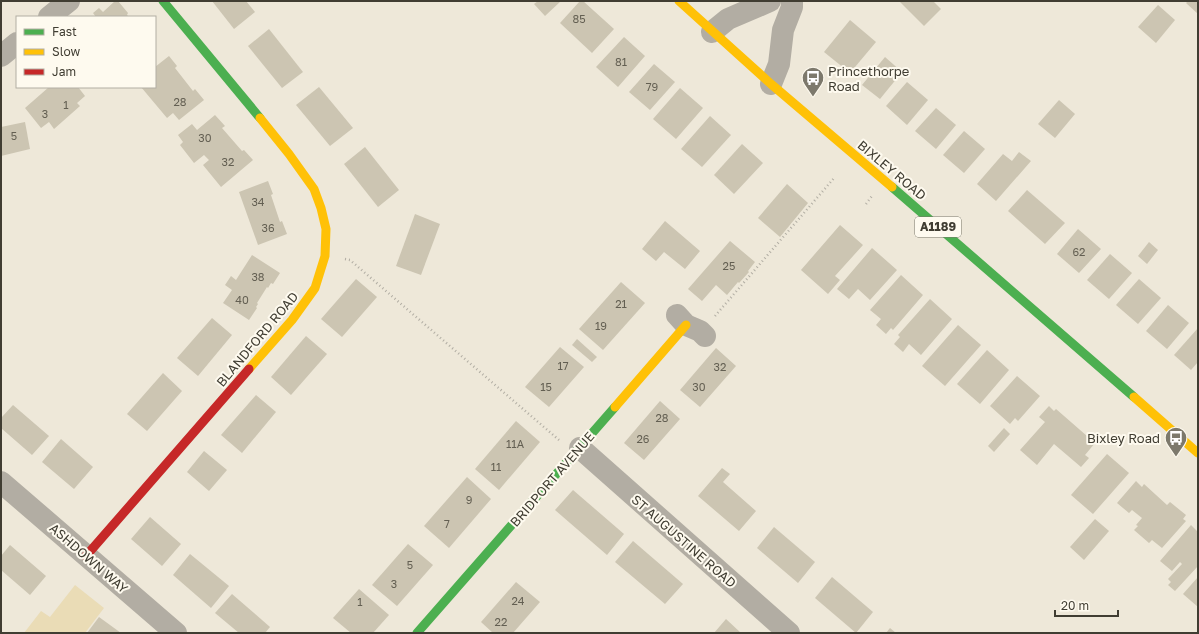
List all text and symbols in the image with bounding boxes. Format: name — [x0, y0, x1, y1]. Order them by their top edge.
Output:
house number: 85 — [572, 12, 586, 25]
legend — [16, 16, 156, 88]
text: Fast — [52, 24, 77, 39]
text: Slow — [52, 44, 80, 59]
house number: 81 — [615, 55, 627, 68]
place label: Princethorpe Road — [828, 63, 909, 94]
text: Jam — [52, 64, 76, 79]
bus stop icon: Princethorpe Road — [800, 65, 826, 98]
house number: 79 — [646, 80, 658, 93]
house number: 28 — [173, 95, 187, 108]
house number: 1 — [63, 98, 69, 111]
house number: 3 — [42, 107, 48, 120]
house number: 5 — [11, 129, 17, 142]
house number: 30 — [198, 131, 212, 144]
street label: BIXLEY ROAD — [855, 137, 929, 203]
house number: 32 — [222, 155, 234, 168]
house number: 34 — [251, 195, 265, 208]
road number: A1189 — [915, 217, 961, 237]
house number: 36 — [261, 221, 275, 234]
house number: 62 — [1072, 245, 1086, 258]
house number: 25 — [723, 259, 735, 272]
house number: 38 — [251, 270, 265, 283]
street label: BLANDFORD ROAD — [213, 288, 301, 390]
house number: 40 — [235, 293, 249, 306]
house number: 21 — [615, 297, 627, 310]
house number: 19 — [595, 319, 607, 332]
house number: 17 — [557, 359, 569, 372]
house number: 32 — [714, 360, 726, 373]
house number: 15 — [540, 380, 552, 393]
house number: 30 — [692, 380, 706, 393]
house number: 28 — [655, 411, 669, 424]
bus stop icon: Bixley Road — [1163, 425, 1189, 458]
street label: BRIDPORT AVENUE — [506, 428, 598, 530]
place label: Bixley Road — [1087, 430, 1160, 446]
house number: 26 — [636, 432, 650, 445]
house number: 11A — [506, 437, 525, 450]
house number: 11 — [491, 460, 501, 473]
street label: ST AUGUSTINE ROAD — [628, 491, 740, 591]
house number: 9 — [466, 493, 472, 506]
house number: 7 — [444, 517, 450, 530]
street label: ASHDOWN WAY — [47, 520, 132, 597]
house number: 5 — [407, 558, 413, 571]
house number: 3 — [391, 577, 397, 590]
scale bar — [1055, 592, 1118, 618]
house number: 24 — [511, 594, 525, 607]
house number: 1 — [357, 595, 363, 608]
text: 20 m — [1061, 598, 1089, 613]
house number: 22 — [495, 615, 507, 628]

